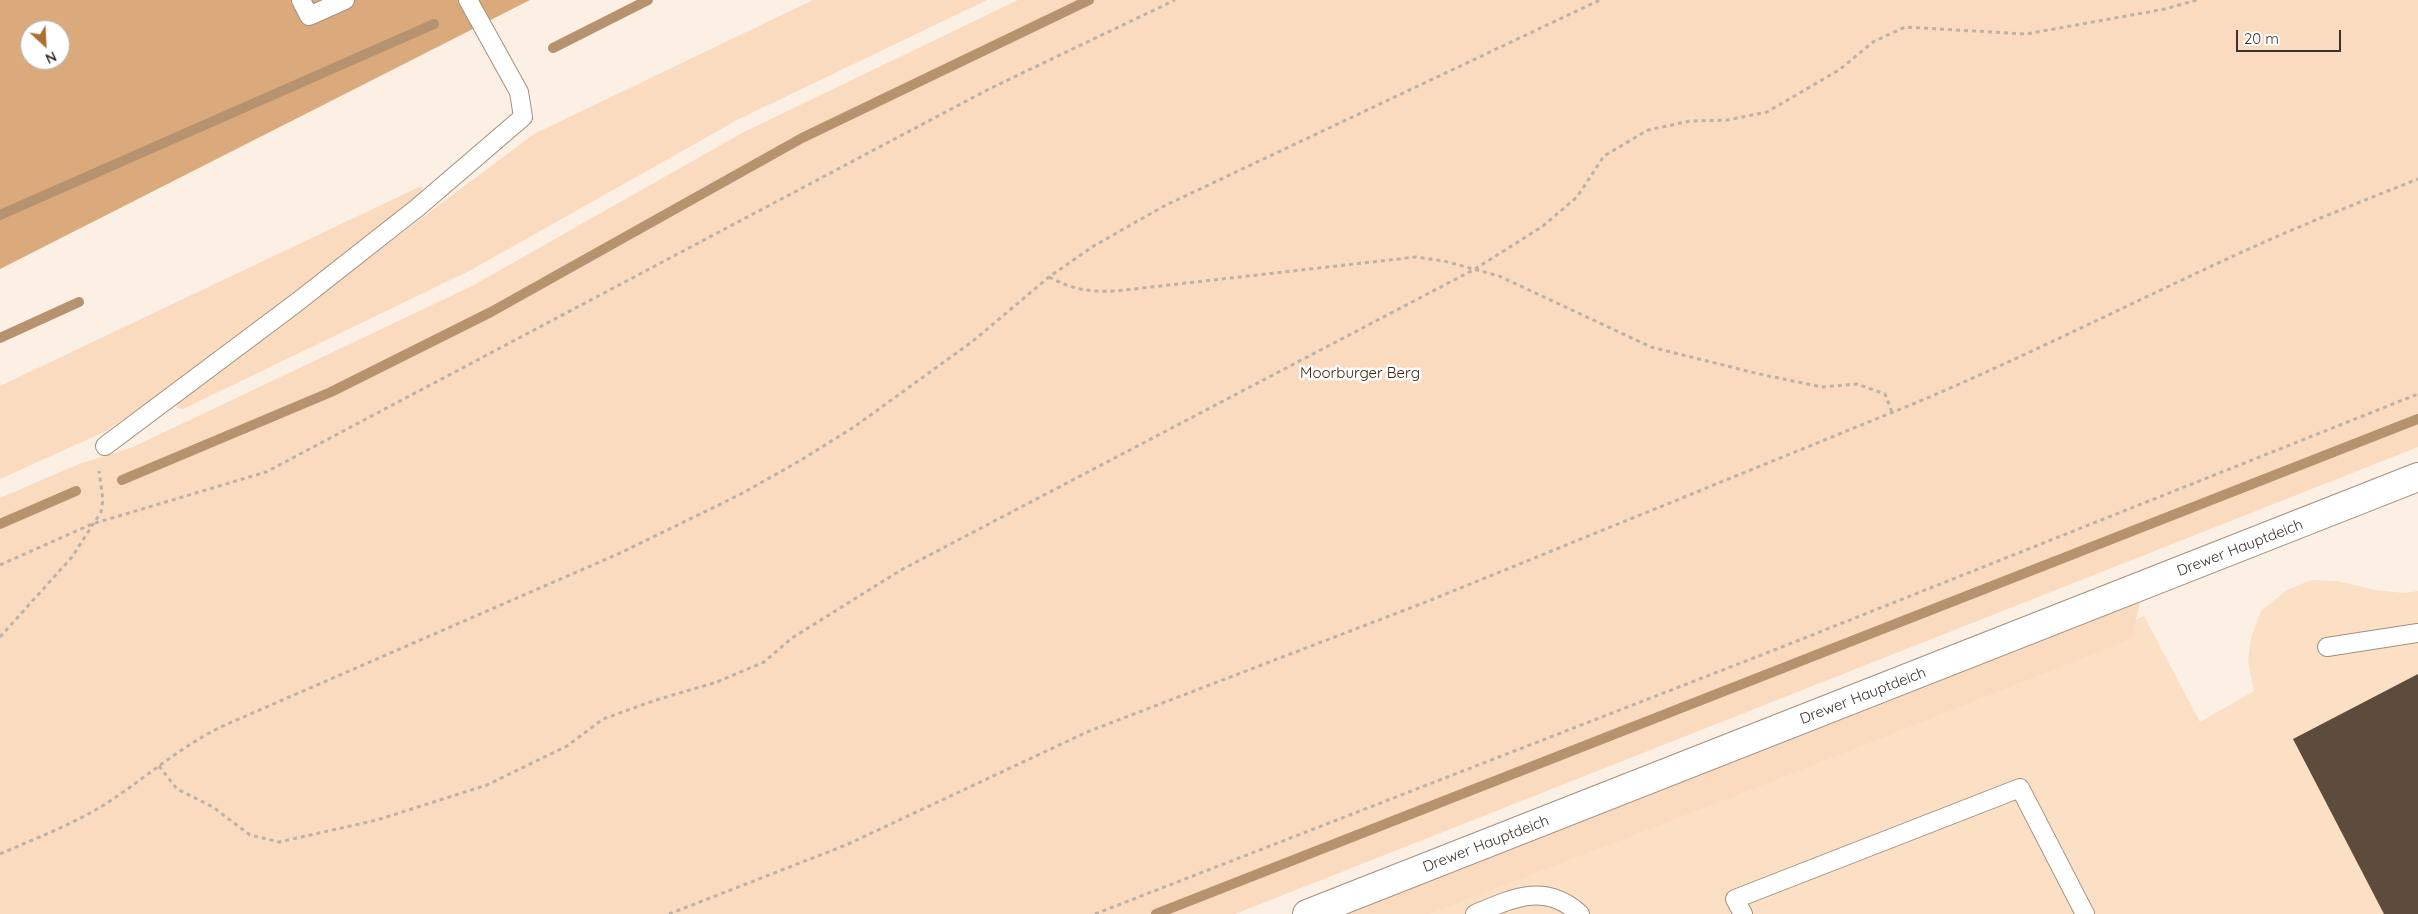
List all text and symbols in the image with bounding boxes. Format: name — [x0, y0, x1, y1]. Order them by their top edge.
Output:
north arrow — [20, 20, 70, 70]
scale bar — [2238, 20, 2343, 52]
text: 20 m — [2244, 29, 2279, 48]
text: N — [42, 47, 59, 68]
park label: Moorburger Berg — [1300, 364, 1420, 382]
street label: Drewer Hauptdeich — [2174, 516, 2306, 580]
street label: Drewer Hauptdeich — [1797, 664, 1929, 728]
street label: Drewer Hauptdeich — [1420, 812, 1552, 876]

